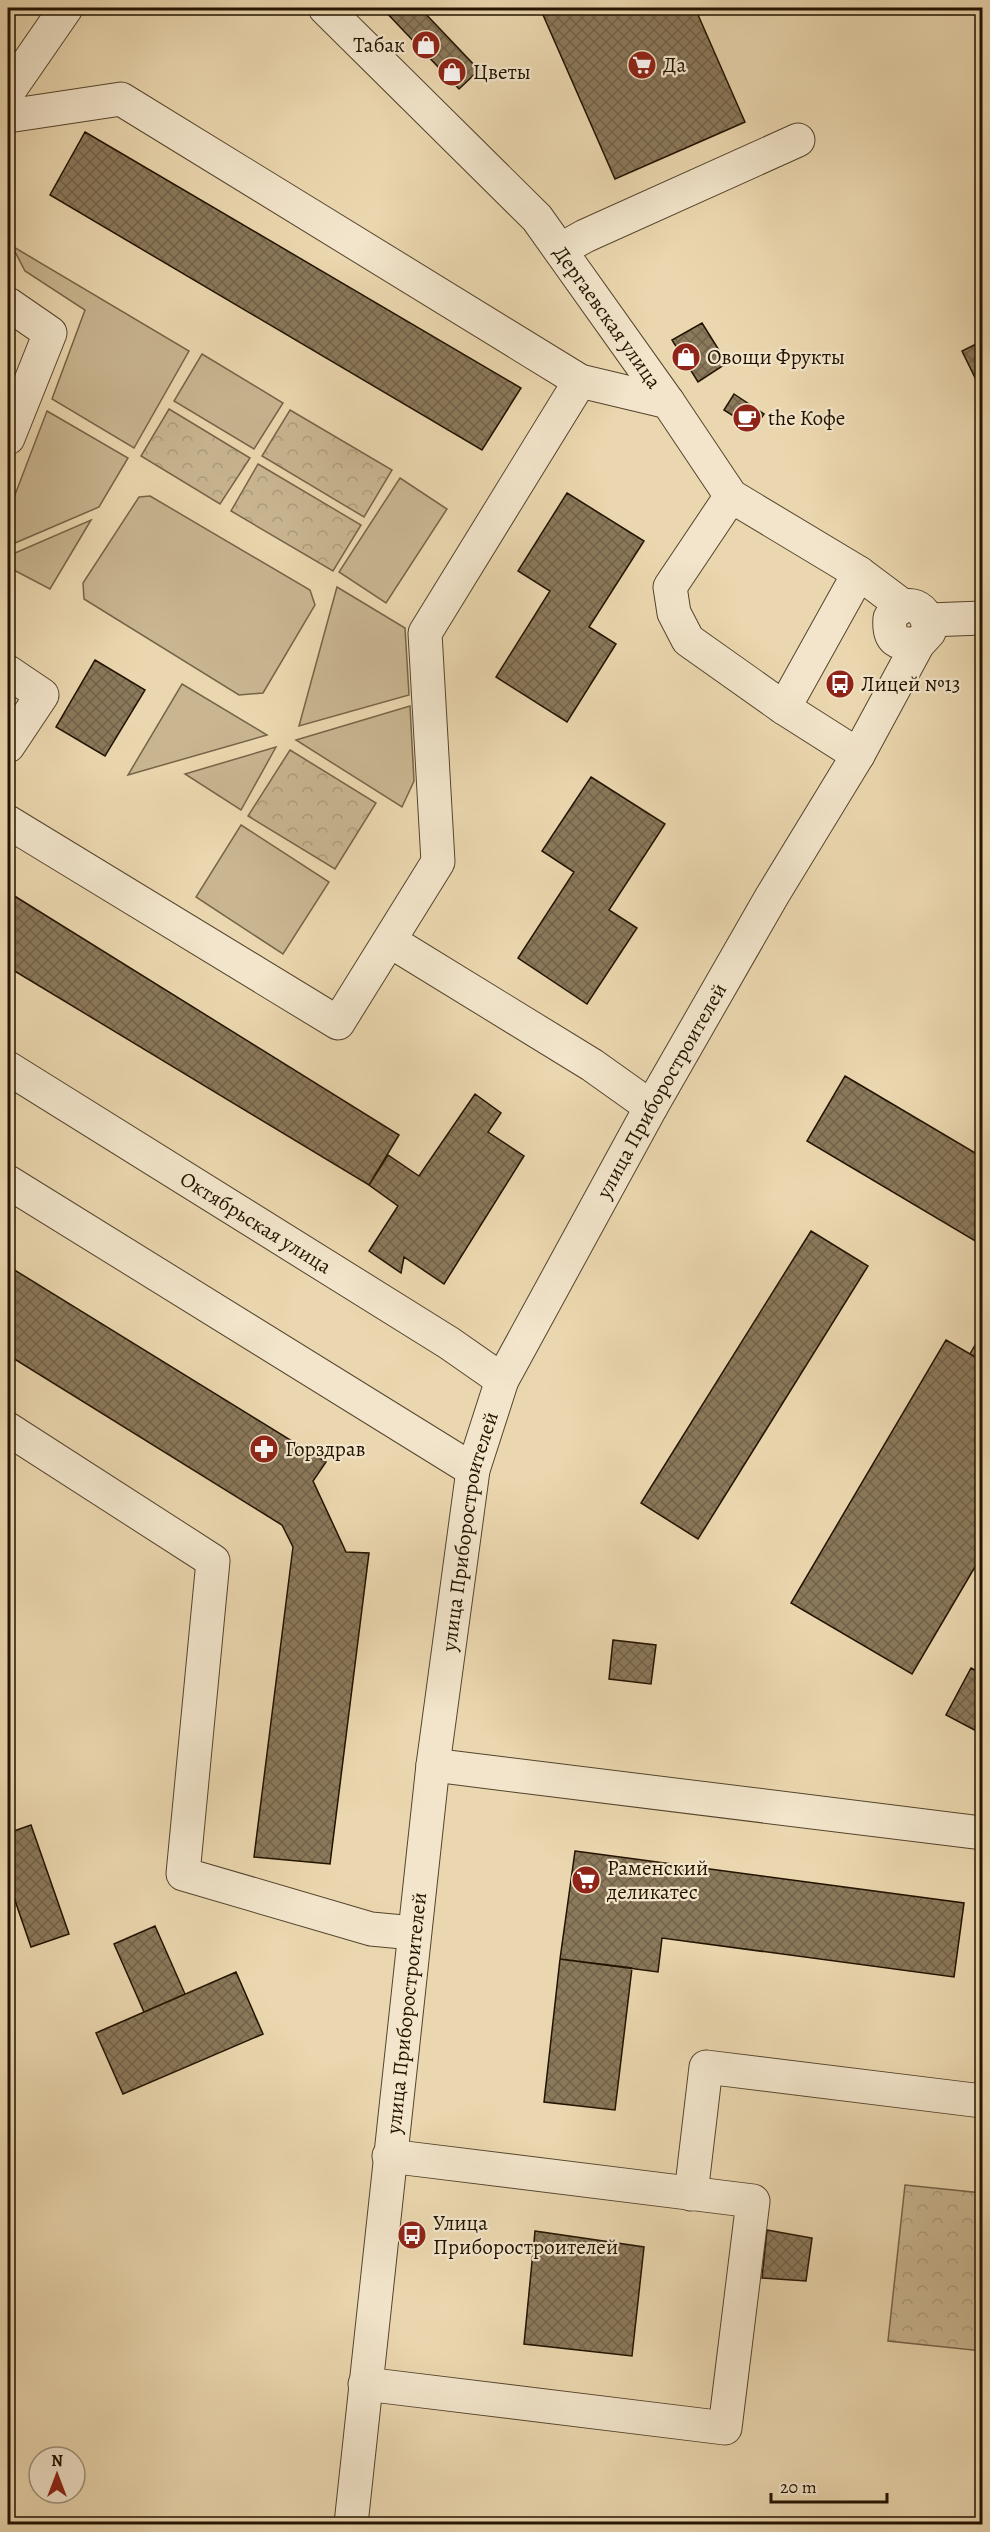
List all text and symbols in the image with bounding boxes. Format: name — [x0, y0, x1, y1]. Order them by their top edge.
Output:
shop icon: Табак — [410, 29, 442, 61]
place label: Табак — [353, 31, 405, 59]
supermarket icon: Да — [626, 49, 658, 81]
place label: Да — [663, 51, 686, 79]
shop icon: Цветы — [436, 56, 468, 88]
place label: Цветы — [473, 58, 531, 86]
street label: Дергаевская улица — [547, 240, 668, 394]
shop icon: Овощи Фрукты — [670, 341, 702, 373]
place label: Овощи Фрукты — [707, 343, 845, 371]
cafe icon: the Кофе — [731, 402, 763, 434]
place label: the Кофе — [768, 404, 845, 432]
bus stop icon: Лицей №13 — [824, 668, 856, 700]
place label: Лицей №13 — [861, 670, 960, 698]
street label: улица Приборостроителей — [589, 978, 733, 1204]
street label: Октябрьская улица — [175, 1165, 337, 1280]
street label: улица Приборостроителей — [434, 1408, 505, 1654]
pharmacy icon: Горздрав — [248, 1433, 280, 1465]
place label: Горздрав — [285, 1435, 366, 1463]
place label: Раменский деликатес — [606, 1854, 708, 1906]
supermarket icon: Раменский деликатес — [570, 1864, 602, 1896]
street label: улица Приборостроителей — [379, 1891, 433, 2136]
place label: Улица Приборостроителей — [433, 2209, 618, 2261]
bus stop icon: Улица Приборостроителей — [396, 2219, 428, 2251]
north arrow — [27, 2445, 87, 2505]
text: N — [51, 2450, 63, 2472]
scale bar — [771, 2466, 886, 2504]
text: 20 m — [780, 2475, 817, 2499]

